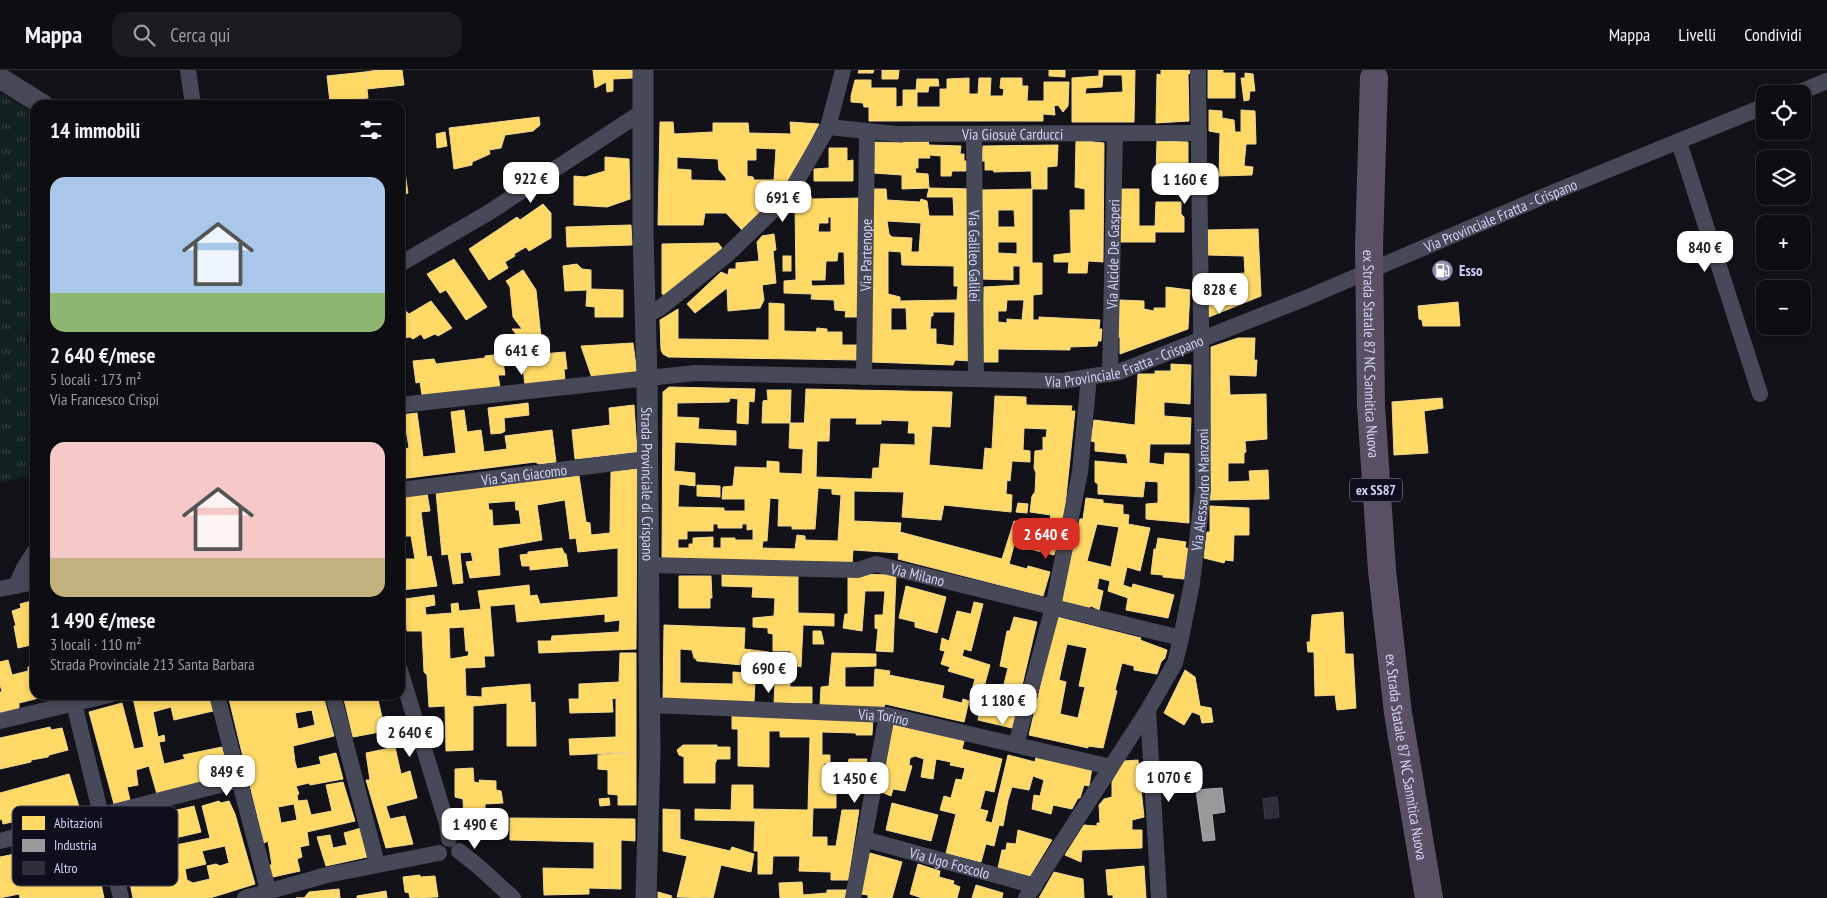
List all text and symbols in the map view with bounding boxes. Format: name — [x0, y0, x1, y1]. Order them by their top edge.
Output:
search box — [112, 12, 462, 57]
text: Mappa — [25, 19, 82, 50]
icon: search — [130, 21, 158, 49]
text: Cerca qui — [170, 23, 230, 47]
text: Mappa — [1609, 23, 1650, 46]
text: Livelli — [1678, 23, 1716, 46]
text: Condividi — [1744, 23, 1802, 46]
map controls — [1756, 85, 1811, 335]
button: locate — [1756, 85, 1811, 140]
icon: filters — [357, 116, 385, 144]
text: 14 immobili — [50, 117, 140, 144]
street label: Via Giosuè Carducci — [961, 124, 1063, 143]
button: layers — [1756, 150, 1811, 205]
pin: 922 € — [496, 162, 566, 204]
pin: 1 160 € — [1139, 162, 1231, 205]
text: 922 € — [514, 168, 548, 188]
text: 1 160 € — [1163, 169, 1207, 189]
street label: Via Provinciale Fratta - Crispano — [1420, 174, 1580, 256]
pin: 691 € — [748, 180, 818, 223]
text: 691 € — [766, 187, 800, 207]
street label: Via Alcide De Gasperi — [1102, 199, 1123, 310]
icon: home — [173, 209, 263, 299]
street label: Via Galileo Galilei — [965, 209, 985, 302]
button: + — [1756, 215, 1811, 270]
street label: Via Partenope — [856, 219, 875, 292]
pin: 840 € — [1670, 230, 1740, 273]
text: 840 € — [1688, 237, 1722, 257]
street label: ex Strada Statale 87 NC Sannitica Nuova — [1360, 250, 1384, 459]
fuel station icon: Esso — [1431, 258, 1455, 282]
place label: Esso — [1459, 261, 1483, 280]
pin: 828 € — [1185, 272, 1255, 315]
text: 828 € — [1203, 279, 1237, 299]
button: − — [1756, 280, 1811, 335]
street label: Via Provinciale Fratta - Crispano — [1044, 330, 1206, 391]
pin: 641 € — [487, 334, 557, 376]
text: 641 € — [505, 340, 539, 360]
text: 2 640 €/mese — [50, 342, 155, 369]
text: 5 locali · 173 m² — [50, 369, 141, 389]
text: Via Francesco Crispi — [50, 389, 159, 409]
street label: Strada Provinciale di Crispano — [638, 407, 658, 561]
street label: Via Alessandro Manzoni — [1186, 428, 1213, 553]
street label: Via San Giacomo — [479, 460, 568, 489]
icon: home — [173, 474, 263, 564]
road number: ex SS87 — [1350, 478, 1402, 502]
pin: 2 640 € — [1000, 518, 1092, 560]
text: 2 640 € — [1024, 524, 1068, 544]
street label: Via Milano — [888, 558, 947, 590]
text: 1 490 €/mese — [50, 607, 155, 634]
text: 3 locali · 110 m² — [50, 634, 141, 654]
pin: 690 € — [734, 652, 804, 694]
street label: ex Strada Statale 87 NC Sannitica Nuova — [1382, 653, 1432, 861]
text: Strada Provinciale 213 Santa Barbara — [50, 654, 255, 674]
text: 690 € — [752, 658, 786, 678]
pin: 1 180 € — [957, 684, 1049, 726]
text: 1 180 € — [981, 690, 1025, 710]
street label: Via Torino — [857, 704, 911, 729]
pin: 2 640 € — [364, 716, 456, 758]
text: 2 640 € — [388, 722, 432, 742]
pin: 849 € — [192, 754, 262, 797]
pin: 1 070 € — [1123, 760, 1215, 803]
text: 849 € — [210, 761, 244, 781]
pin: 1 450 € — [809, 762, 901, 804]
text: 1 070 € — [1147, 767, 1191, 787]
text: 1 450 € — [833, 768, 877, 788]
legend — [12, 806, 178, 886]
pin: 1 490 € — [429, 808, 521, 850]
text: Abitazioni — [54, 814, 103, 832]
text: 1 490 € — [453, 814, 497, 834]
text: Industria — [54, 836, 97, 854]
street label: Via Ugo Foscolo — [906, 842, 992, 883]
text: Altro — [54, 859, 78, 877]

